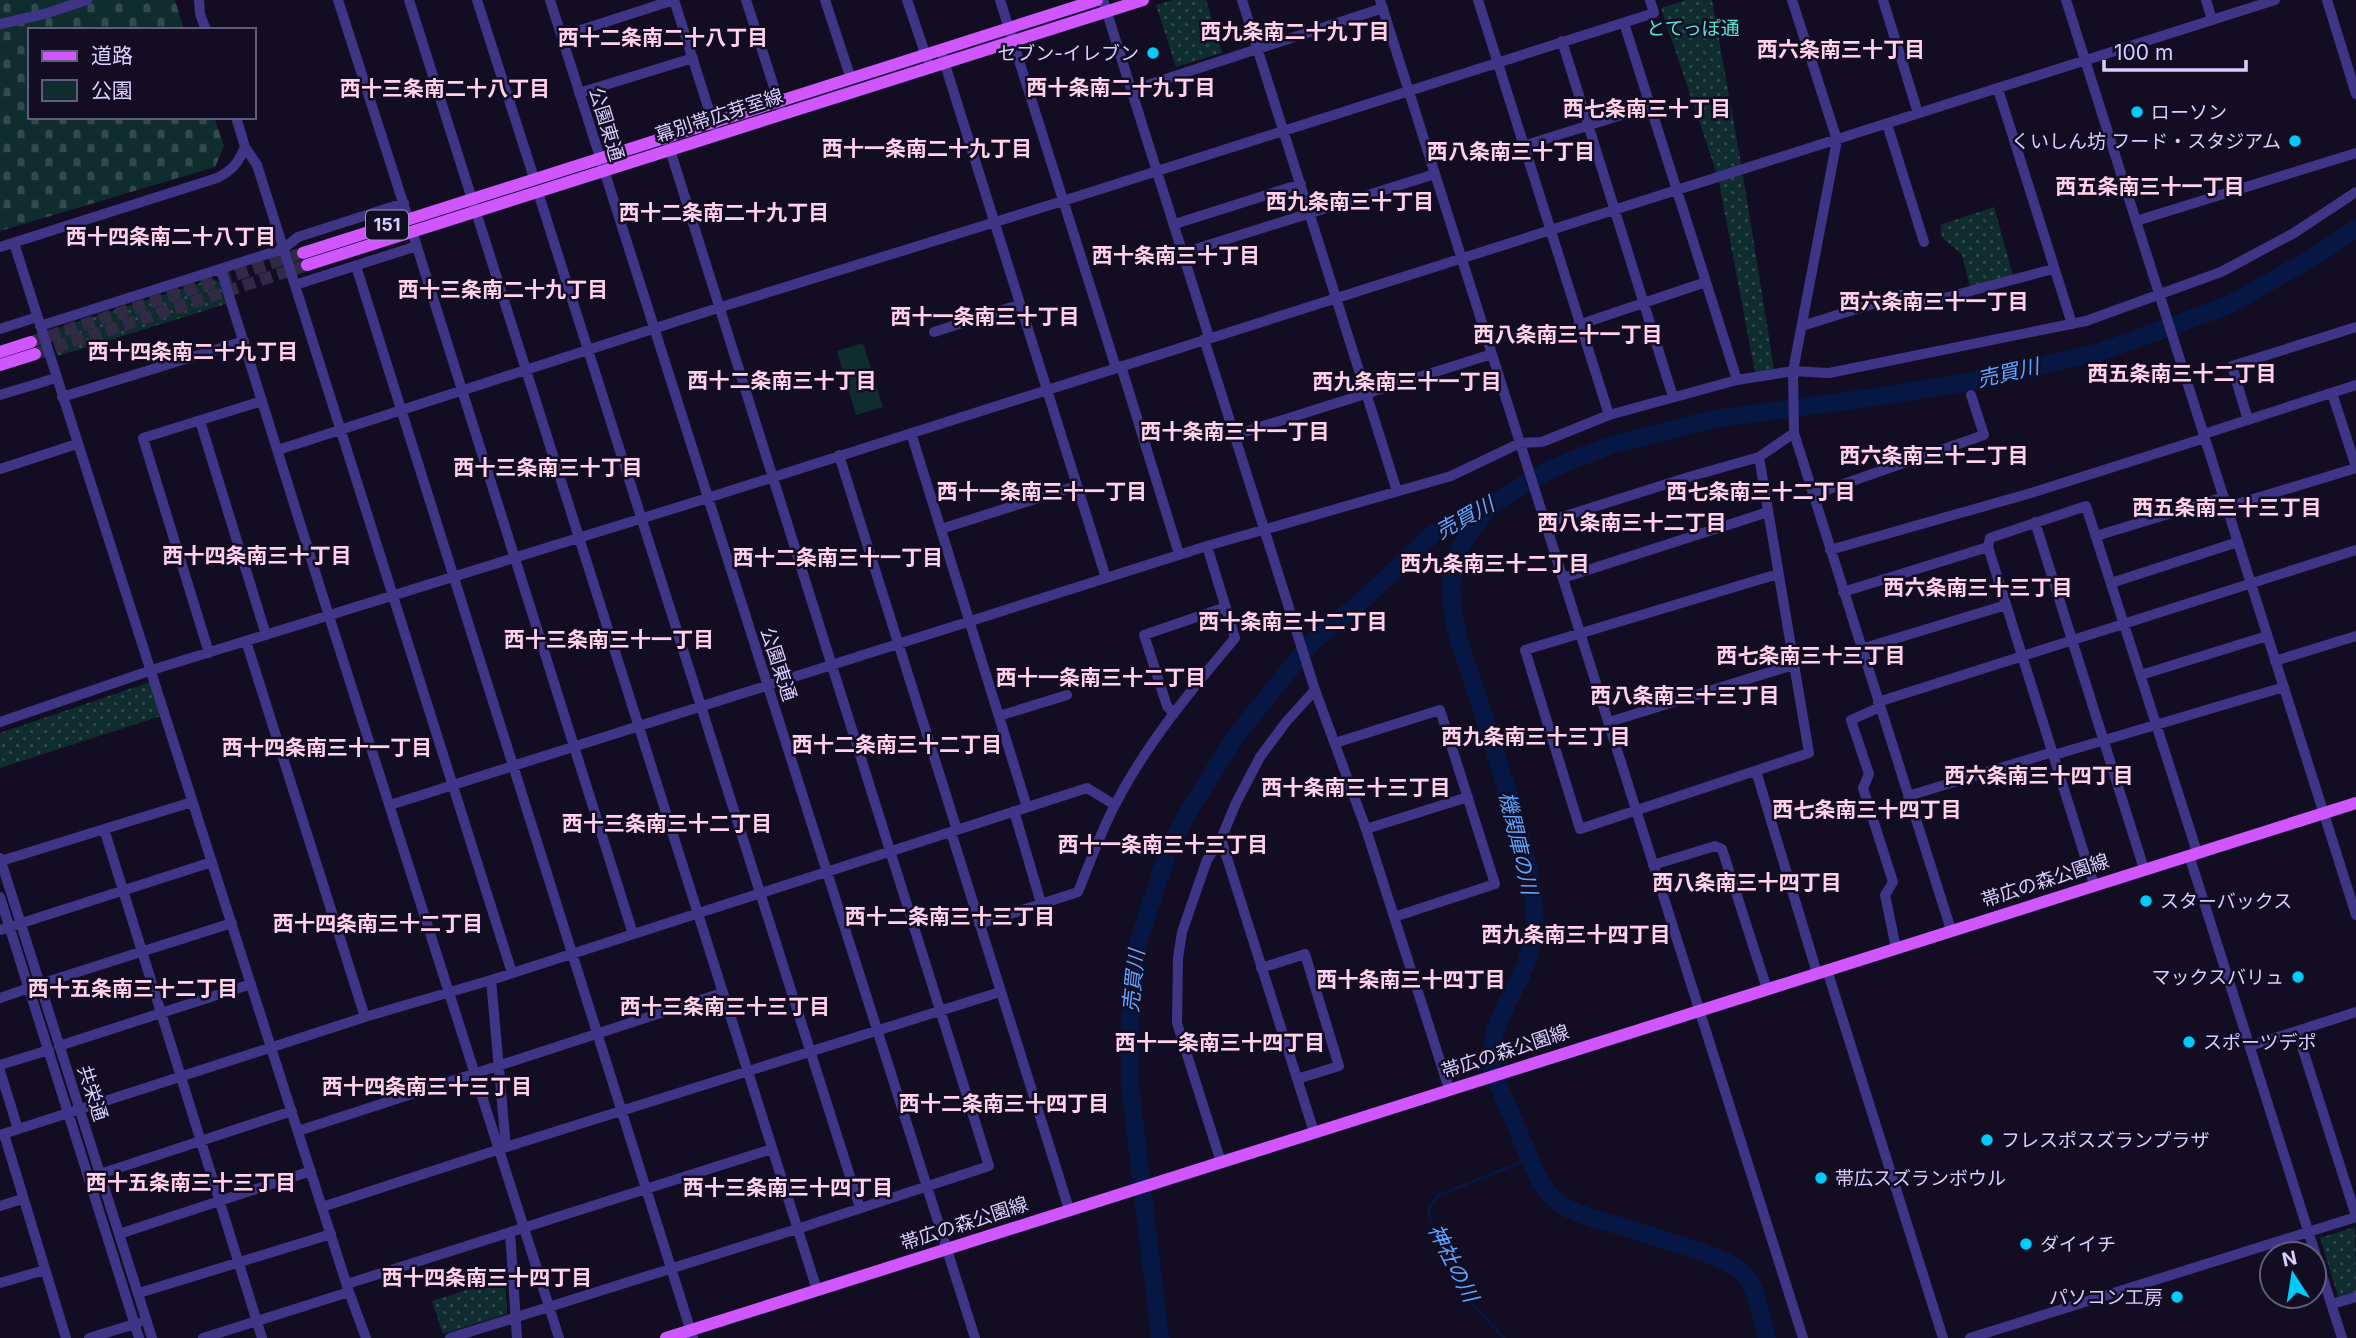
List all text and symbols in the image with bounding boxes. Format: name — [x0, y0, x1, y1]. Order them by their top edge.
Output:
park label: とてっぽ通 — [1646, 17, 1740, 40]
district label: 西九条南二十九丁目 — [1201, 19, 1390, 44]
district label: 西十二条南二十八丁目 — [558, 25, 768, 50]
legend — [28, 28, 256, 119]
scale bar — [2104, 28, 2246, 72]
district label: 西六条南三十丁目 — [1757, 37, 1925, 62]
text: 100 m — [2114, 40, 2173, 65]
place label: セブン-イレブン — [997, 42, 1139, 65]
text: 道路 — [91, 43, 133, 68]
marker: セブン-イレブン — [1145, 45, 1161, 61]
district label: 西十条南二十九丁目 — [1027, 75, 1216, 100]
district label: 西十三条南二十八丁目 — [340, 76, 550, 101]
text: 公園 — [91, 78, 133, 103]
street label: 公園東通 — [584, 84, 629, 164]
street label: 幕別帯広芽室線 — [652, 84, 786, 147]
district label: 西七条南三十丁目 — [1563, 96, 1731, 121]
place label: ローソン — [2151, 101, 2227, 124]
marker: ローソン — [2129, 104, 2145, 120]
place label: くいしん坊 フード・スタジアム — [2011, 130, 2281, 153]
marker: くいしん坊 フード・スタジアム — [2287, 133, 2303, 149]
district label: 西十一条南二十九丁目 — [822, 136, 1032, 161]
district label: 西八条南三十丁目 — [1427, 139, 1595, 164]
district label: 西五条南三十一丁目 — [2056, 174, 2245, 199]
district label: 西九条南三十丁目 — [1266, 189, 1434, 214]
district label: 西十二条南二十九丁目 — [619, 200, 829, 225]
road number: 151 — [366, 210, 408, 240]
district label: 西十四条南二十八丁目 — [66, 224, 276, 249]
district label: 西十条南三十丁目 — [1092, 243, 1260, 268]
district label: 西十三条南二十九丁目 — [398, 277, 608, 302]
district label: 西六条南三十一丁目 — [1840, 289, 2029, 314]
district label: 西十一条南三十丁目 — [891, 304, 1080, 329]
district label: 西八条南三十一丁目 — [1474, 322, 1663, 347]
district label: 西十四条南二十九丁目 — [88, 339, 298, 364]
water label: 売買川 — [1974, 353, 2043, 392]
district label: 西五条南三十二丁目 — [2088, 361, 2277, 386]
district label: 西十二条南三十丁目 — [688, 368, 877, 393]
district label: 西九条南三十一丁目 — [1313, 369, 1502, 394]
district label: 西十条南三十一丁目 — [1141, 419, 1330, 444]
district label: 西六条南三十二丁目 — [1840, 443, 2029, 468]
district label: 西十三条南三十丁目 — [454, 455, 643, 480]
district label: 西十一条南三十一丁目 — [937, 479, 1147, 504]
district label: 西七条南三十二丁目 — [1667, 479, 1856, 504]
water label: 売買川 — [1431, 490, 1500, 544]
district label: 西五条南三十三丁目 — [2133, 495, 2322, 520]
district label: 西八条南三十二丁目 — [1538, 510, 1727, 535]
district label: 西十四条南三十丁目 — [163, 543, 352, 568]
district label: 西十二条南三十一丁目 — [733, 545, 943, 570]
district label: 西九条南三十二丁目 — [1401, 551, 1590, 576]
district label: 西六条南三十三丁目 — [1884, 575, 2073, 600]
district label: 西十条南三十二丁目 — [1199, 609, 1388, 634]
street label: 公園東通 — [756, 624, 801, 704]
district label: 西十三条南三十一丁目 — [504, 627, 714, 652]
district label: 西七条南三十三丁目 — [1717, 643, 1906, 668]
district label: 西十一条南三十二丁目 — [996, 665, 1206, 690]
district label: 西八条南三十三丁目 — [1591, 683, 1780, 708]
district label: 西九条南三十三丁目 — [1442, 724, 1631, 749]
district label: 西十二条南三十二丁目 — [792, 732, 1002, 757]
district label: 西十四条南三十一丁目 — [222, 735, 432, 760]
district label: 西六条南三十四丁目 — [1945, 763, 2134, 788]
district label: 西十条南三十三丁目 — [1262, 775, 1451, 800]
water label: 機関庫の川 — [1494, 789, 1543, 899]
district label: 西七条南三十四丁目 — [1773, 797, 1962, 822]
district label: 西十三条南三十二丁目 — [562, 811, 772, 836]
district label: 西十一条南三十三丁目 — [1058, 832, 1268, 857]
street label: 帯広の森公園線 — [1978, 849, 2112, 912]
district label: 西八条南三十四丁目 — [1653, 870, 1842, 895]
place label: スターバックス — [2160, 890, 2292, 913]
marker: スターバックス — [2138, 893, 2154, 909]
district label: 西十二条南三十三丁目 — [845, 904, 1055, 929]
district label: 西十四条南三十二丁目 — [273, 911, 483, 936]
district label: 西九条南三十四丁目 — [1482, 922, 1671, 947]
water label: 売買川 — [1118, 946, 1149, 1014]
place label: マックスバリュ — [2152, 966, 2284, 989]
district label: 西十条南三十四丁目 — [1317, 967, 1506, 992]
marker: マックスバリュ — [2290, 969, 2306, 985]
district label: 西十五条南三十二丁目 — [28, 976, 238, 1001]
district label: 西十三条南三十三丁目 — [620, 994, 830, 1019]
street label: 帯広の森公園線 — [1438, 1020, 1572, 1083]
district label: 西十一条南三十四丁目 — [1115, 1030, 1325, 1055]
place label: スポーツデポ — [2203, 1031, 2317, 1054]
marker: スポーツデポ — [2181, 1034, 2197, 1050]
street label: 共栄通 — [73, 1062, 112, 1124]
district label: 西十四条南三十三丁目 — [322, 1074, 532, 1099]
district label: 西十二条南三十四丁目 — [899, 1091, 1109, 1116]
place label: フレスポスズランプラザ — [2001, 1129, 2209, 1152]
marker: フレスポスズランプラザ — [1979, 1132, 1995, 1148]
place label: 帯広スズランボウル — [1835, 1167, 2006, 1190]
district label: 西十五条南三十三丁目 — [86, 1170, 296, 1195]
marker: 帯広スズランボウル — [1813, 1170, 1829, 1186]
district label: 西十三条南三十四丁目 — [683, 1175, 893, 1200]
street label: 帯広の森公園線 — [897, 1192, 1031, 1255]
water label: 神社の川 — [1423, 1220, 1485, 1308]
place label: ダイイチ — [2040, 1233, 2116, 1256]
marker: ダイイチ — [2018, 1236, 2034, 1252]
north arrow — [2258, 1240, 2328, 1310]
text: N — [2280, 1246, 2299, 1272]
district label: 西十四条南三十四丁目 — [382, 1265, 592, 1290]
place label: パソコン工房 — [2049, 1286, 2163, 1309]
marker: パソコン工房 — [2169, 1289, 2185, 1305]

